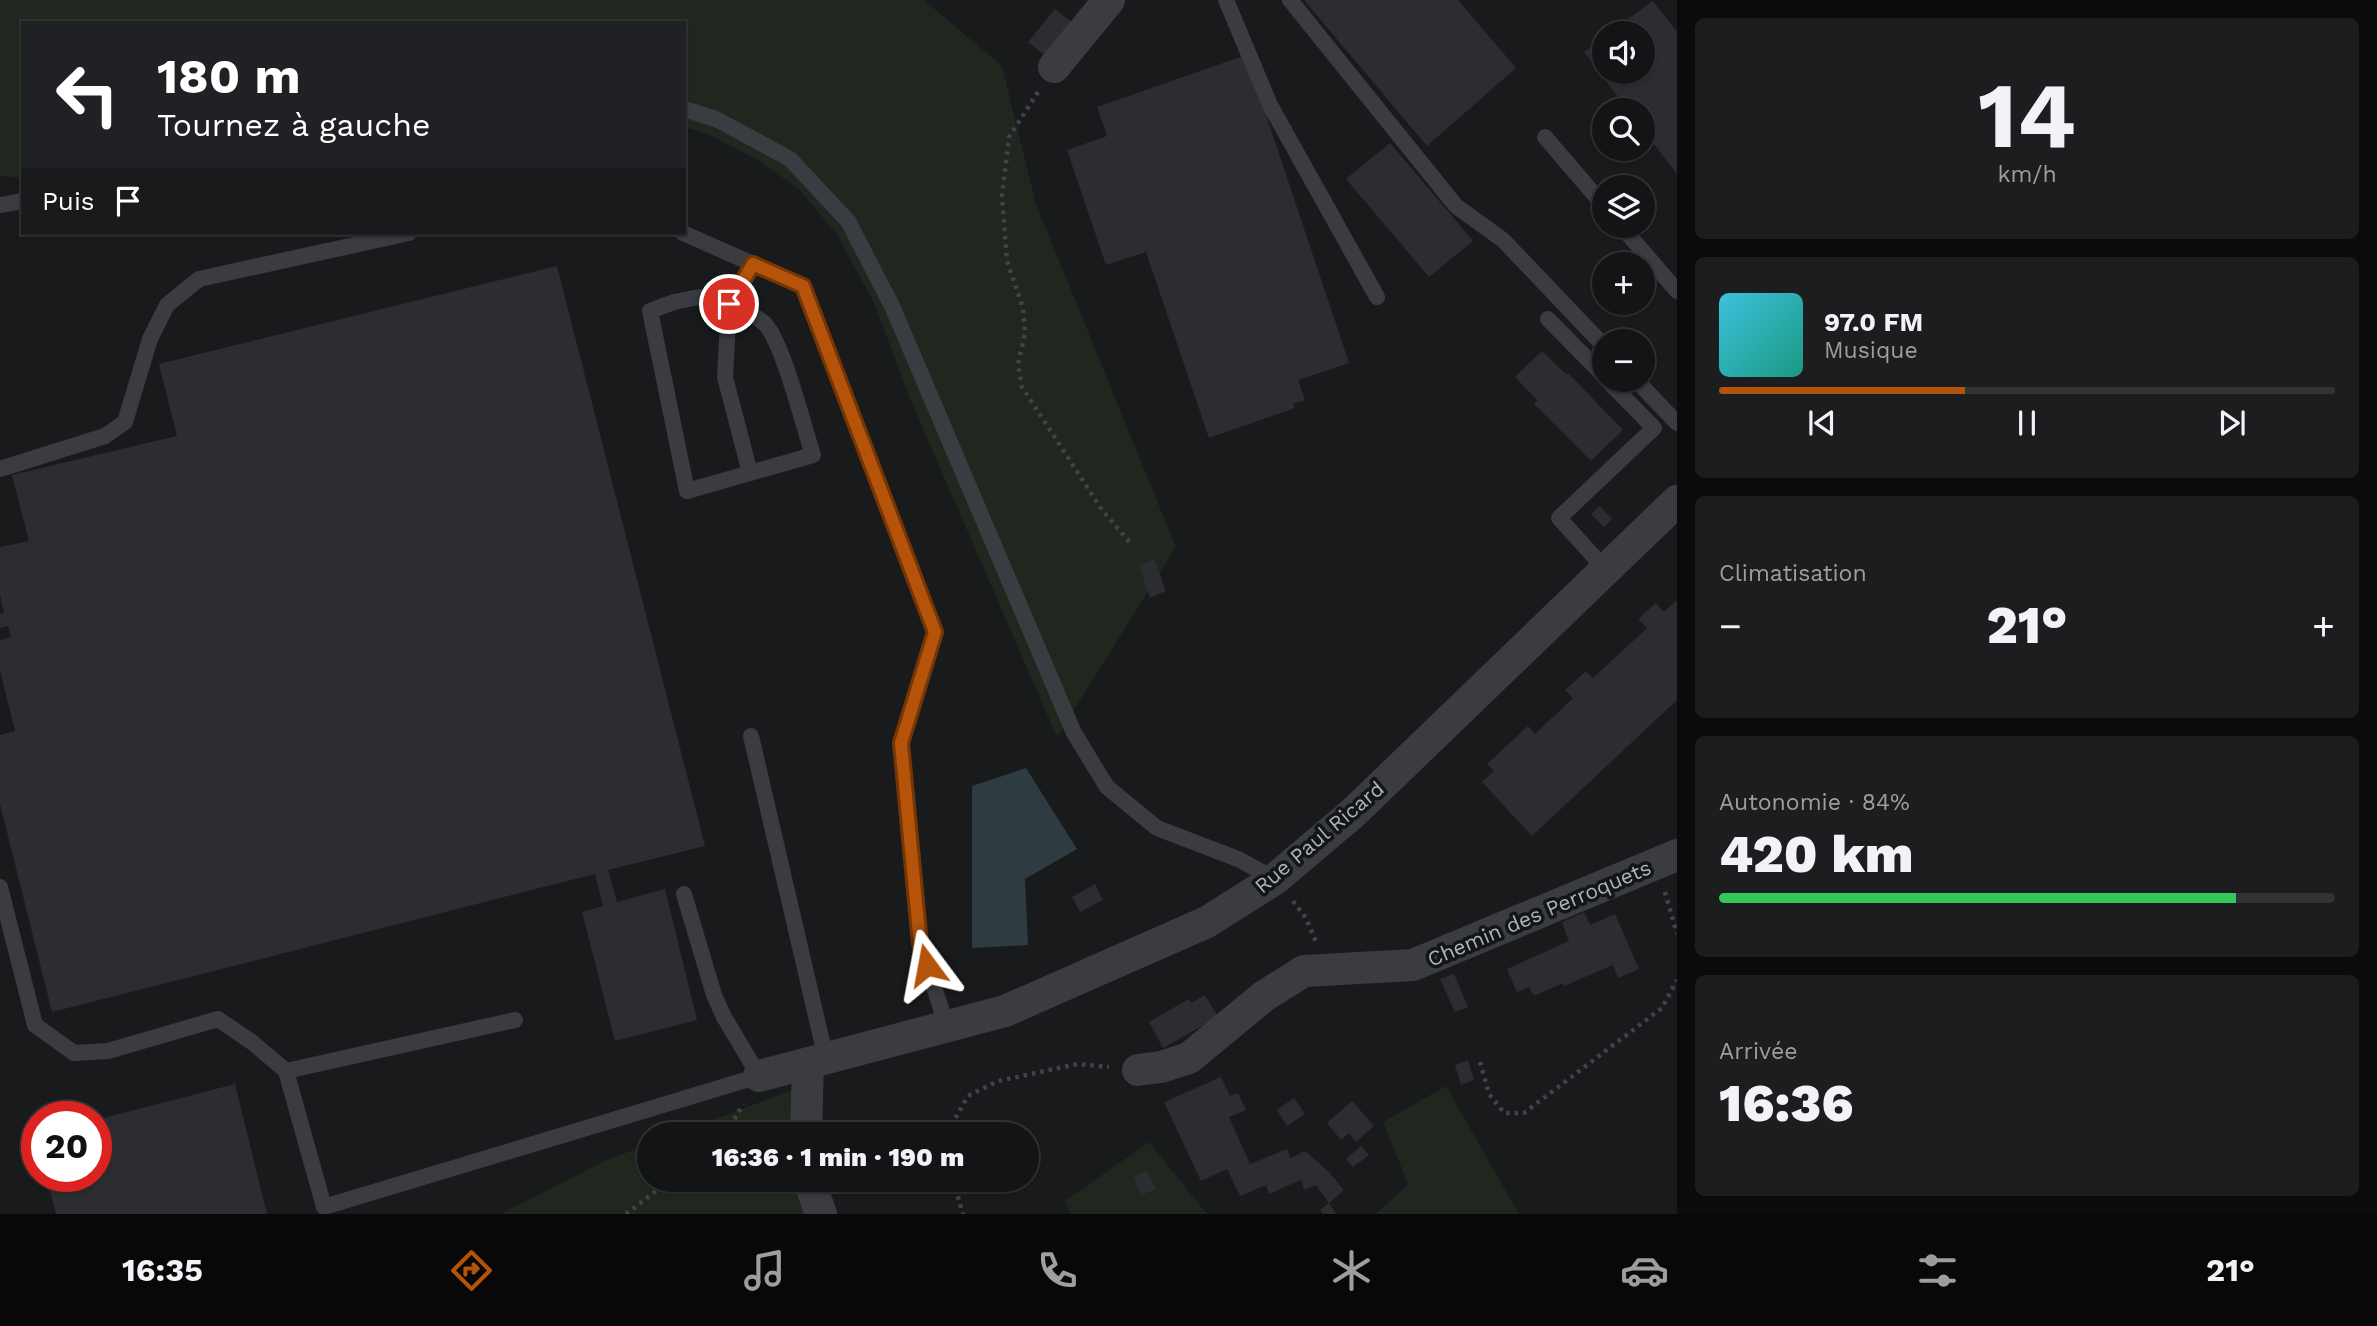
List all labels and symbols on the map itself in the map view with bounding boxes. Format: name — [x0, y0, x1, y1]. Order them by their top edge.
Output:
pin — [699, 274, 759, 334]
street label: Rue Paul Ricard — [1249, 776, 1389, 898]
street label: Chemin des Perroquets — [1423, 854, 1655, 972]
position arrow — [890, 928, 964, 1002]
speed limit sign: 20 — [21, 1101, 112, 1192]

